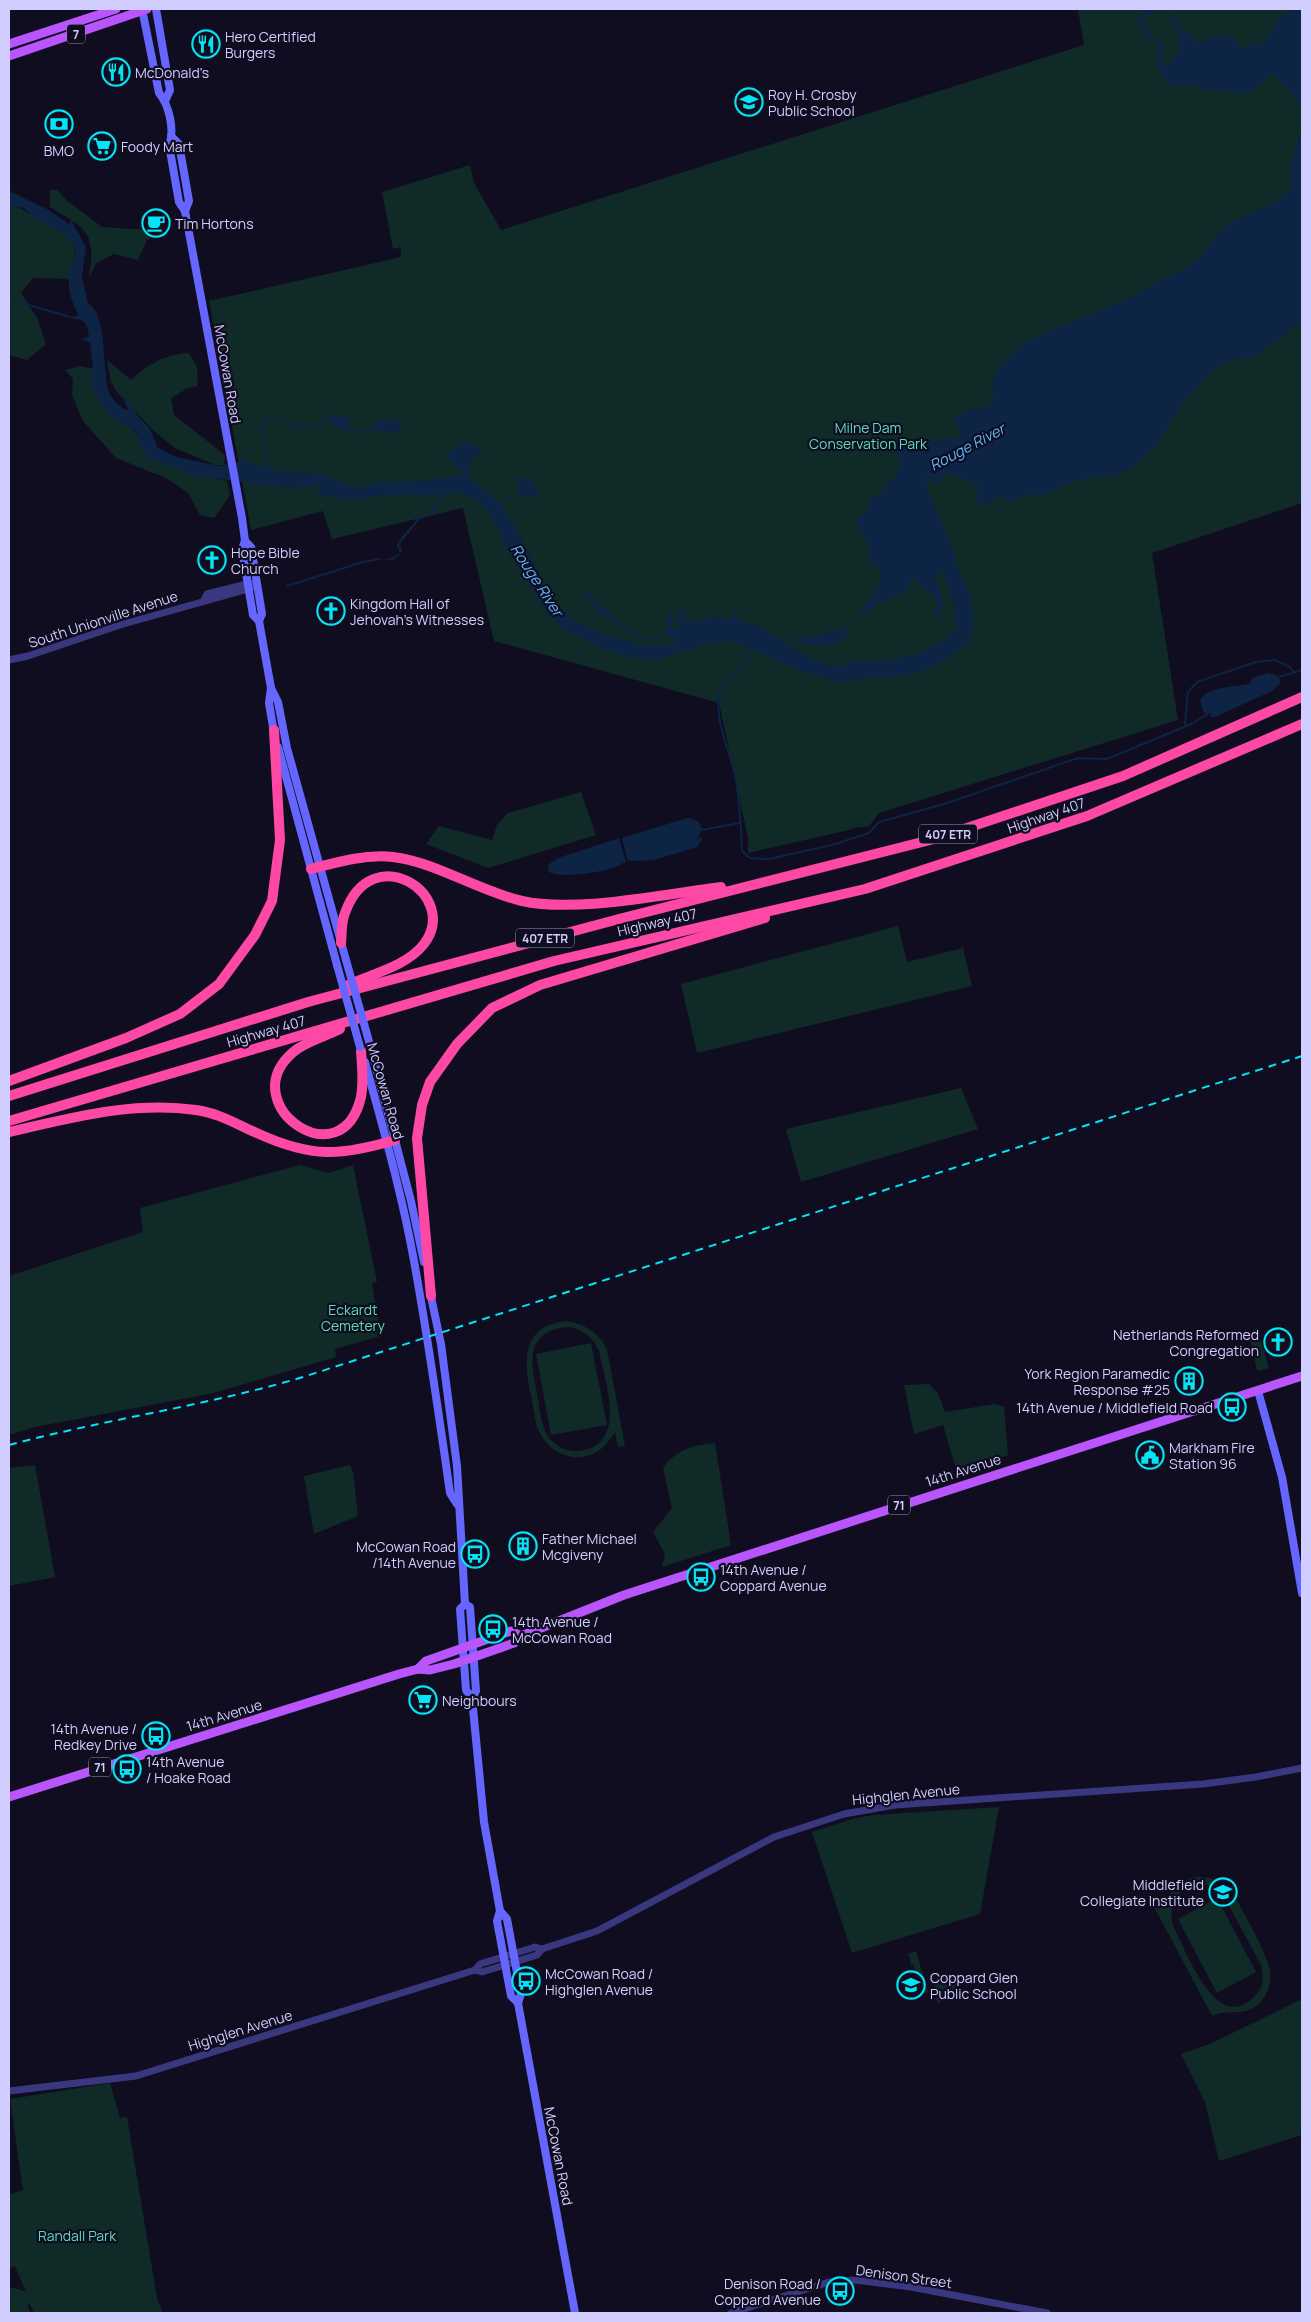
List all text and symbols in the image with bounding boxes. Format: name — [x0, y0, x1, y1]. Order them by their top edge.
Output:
road number: 7 — [67, 24, 85, 44]
place label: Hero Certified Burgers — [225, 27, 316, 62]
restaurant icon: Hero Certified Burgers — [191, 29, 221, 59]
restaurant icon: McDonald's — [101, 57, 131, 87]
place label: McDonald's — [135, 63, 209, 82]
place label: Roy H. Crosby Public School — [768, 85, 857, 120]
school or university icon: Roy H. Crosby Public School — [734, 87, 764, 117]
bank icon: BMO — [44, 109, 74, 139]
supermarket icon: Foody Mart — [87, 131, 117, 161]
place label: Foody Mart — [121, 137, 193, 156]
place label: BMO — [44, 141, 74, 160]
cafe icon: Tim Hortons — [141, 208, 171, 238]
place label: Tim Hortons — [175, 214, 253, 233]
street label: McCowan Road — [210, 323, 246, 425]
water label: Rouge River — [926, 417, 1011, 476]
park label: Milne Dam Conservation Park — [809, 418, 928, 453]
water label: Rouge River — [506, 540, 570, 622]
place label: Hope Bible Church — [231, 543, 300, 578]
church icon: Hope Bible Church — [197, 545, 227, 575]
street label: South Unionville Avenue — [26, 586, 180, 652]
place label: Kingdom Hall of Jehovah's Witnesses — [350, 594, 484, 629]
church icon: Kingdom Hall of Jehovah's Witnesses — [316, 596, 346, 626]
street label: Highway 407 — [1005, 793, 1087, 837]
road number: 407 ETR — [919, 824, 977, 844]
street label: Highway 407 — [615, 904, 699, 940]
road number: 407 ETR — [516, 928, 574, 948]
street label: Highway 407 — [224, 1011, 308, 1051]
street label: McCowan Road — [363, 1040, 409, 1142]
park label: Eckardt Cemetery — [321, 1300, 386, 1335]
place label: Netherlands Reformed Congregation — [1113, 1325, 1259, 1360]
church icon: Netherlands Reformed Congregation — [1263, 1327, 1293, 1357]
place label: York Region Paramedic Response #25 — [1025, 1364, 1170, 1399]
building icon: York Region Paramedic Response #25 — [1174, 1366, 1204, 1396]
bus stop icon: 14th Avenue / Middlefield Road — [1217, 1392, 1247, 1422]
place label: 14th Avenue / Middlefield Road — [1016, 1398, 1213, 1417]
place label: Markham Fire Station 96 — [1169, 1438, 1255, 1473]
public building icon: Markham Fire Station 96 — [1135, 1440, 1165, 1470]
street label: 14th Avenue — [923, 1449, 1003, 1491]
road number: 71 — [888, 1496, 910, 1514]
place label: Father Michael Mcgiveny — [542, 1529, 637, 1564]
building icon: Father Michael Mcgiveny — [508, 1531, 538, 1561]
place label: McCowan Road /14th Avenue — [356, 1537, 456, 1572]
bus stop icon: McCowan Road /14th Avenue — [460, 1539, 490, 1569]
place label: 14th Avenue / Coppard Avenue — [720, 1560, 827, 1595]
bus stop icon: 14th Avenue / Coppard Avenue — [686, 1562, 716, 1592]
place label: 14th Avenue / McCowan Road — [512, 1612, 612, 1647]
bus stop icon: 14th Avenue / McCowan Road — [478, 1614, 508, 1644]
supermarket icon: Neighbours — [408, 1685, 438, 1715]
place label: Neighbours — [442, 1691, 517, 1710]
street label: 14th Avenue — [184, 1694, 264, 1736]
place label: 14th Avenue / Redkey Drive — [50, 1719, 137, 1754]
bus stop icon: 14th Avenue / Redkey Drive — [141, 1721, 171, 1751]
place label: 14th Avenue / Hoake Road — [146, 1752, 231, 1787]
bus stop icon: 14th Avenue / Hoake Road — [112, 1754, 142, 1784]
road number: 71 — [89, 1758, 111, 1776]
street label: Highglen Avenue — [851, 1779, 961, 1809]
place label: Middlefield Collegiate Institute — [1080, 1875, 1204, 1910]
school or university icon: Middlefield Collegiate Institute — [1208, 1877, 1238, 1907]
place label: McCowan Road / Highglen Avenue — [545, 1964, 653, 1999]
bus stop icon: McCowan Road / Highglen Avenue — [511, 1966, 541, 1996]
place label: Coppard Glen Public School — [930, 1968, 1018, 2003]
school or university icon: Coppard Glen Public School — [896, 1970, 926, 2000]
street label: Highglen Avenue — [186, 2005, 294, 2055]
street label: McCowan Road — [540, 2105, 578, 2207]
park label: Randall Park — [38, 2226, 117, 2245]
street label: Denison Street — [855, 2260, 954, 2292]
place label: Denison Road / Coppard Avenue — [714, 2274, 821, 2309]
bus stop icon: Denison Road / Coppard Avenue — [825, 2276, 855, 2306]

